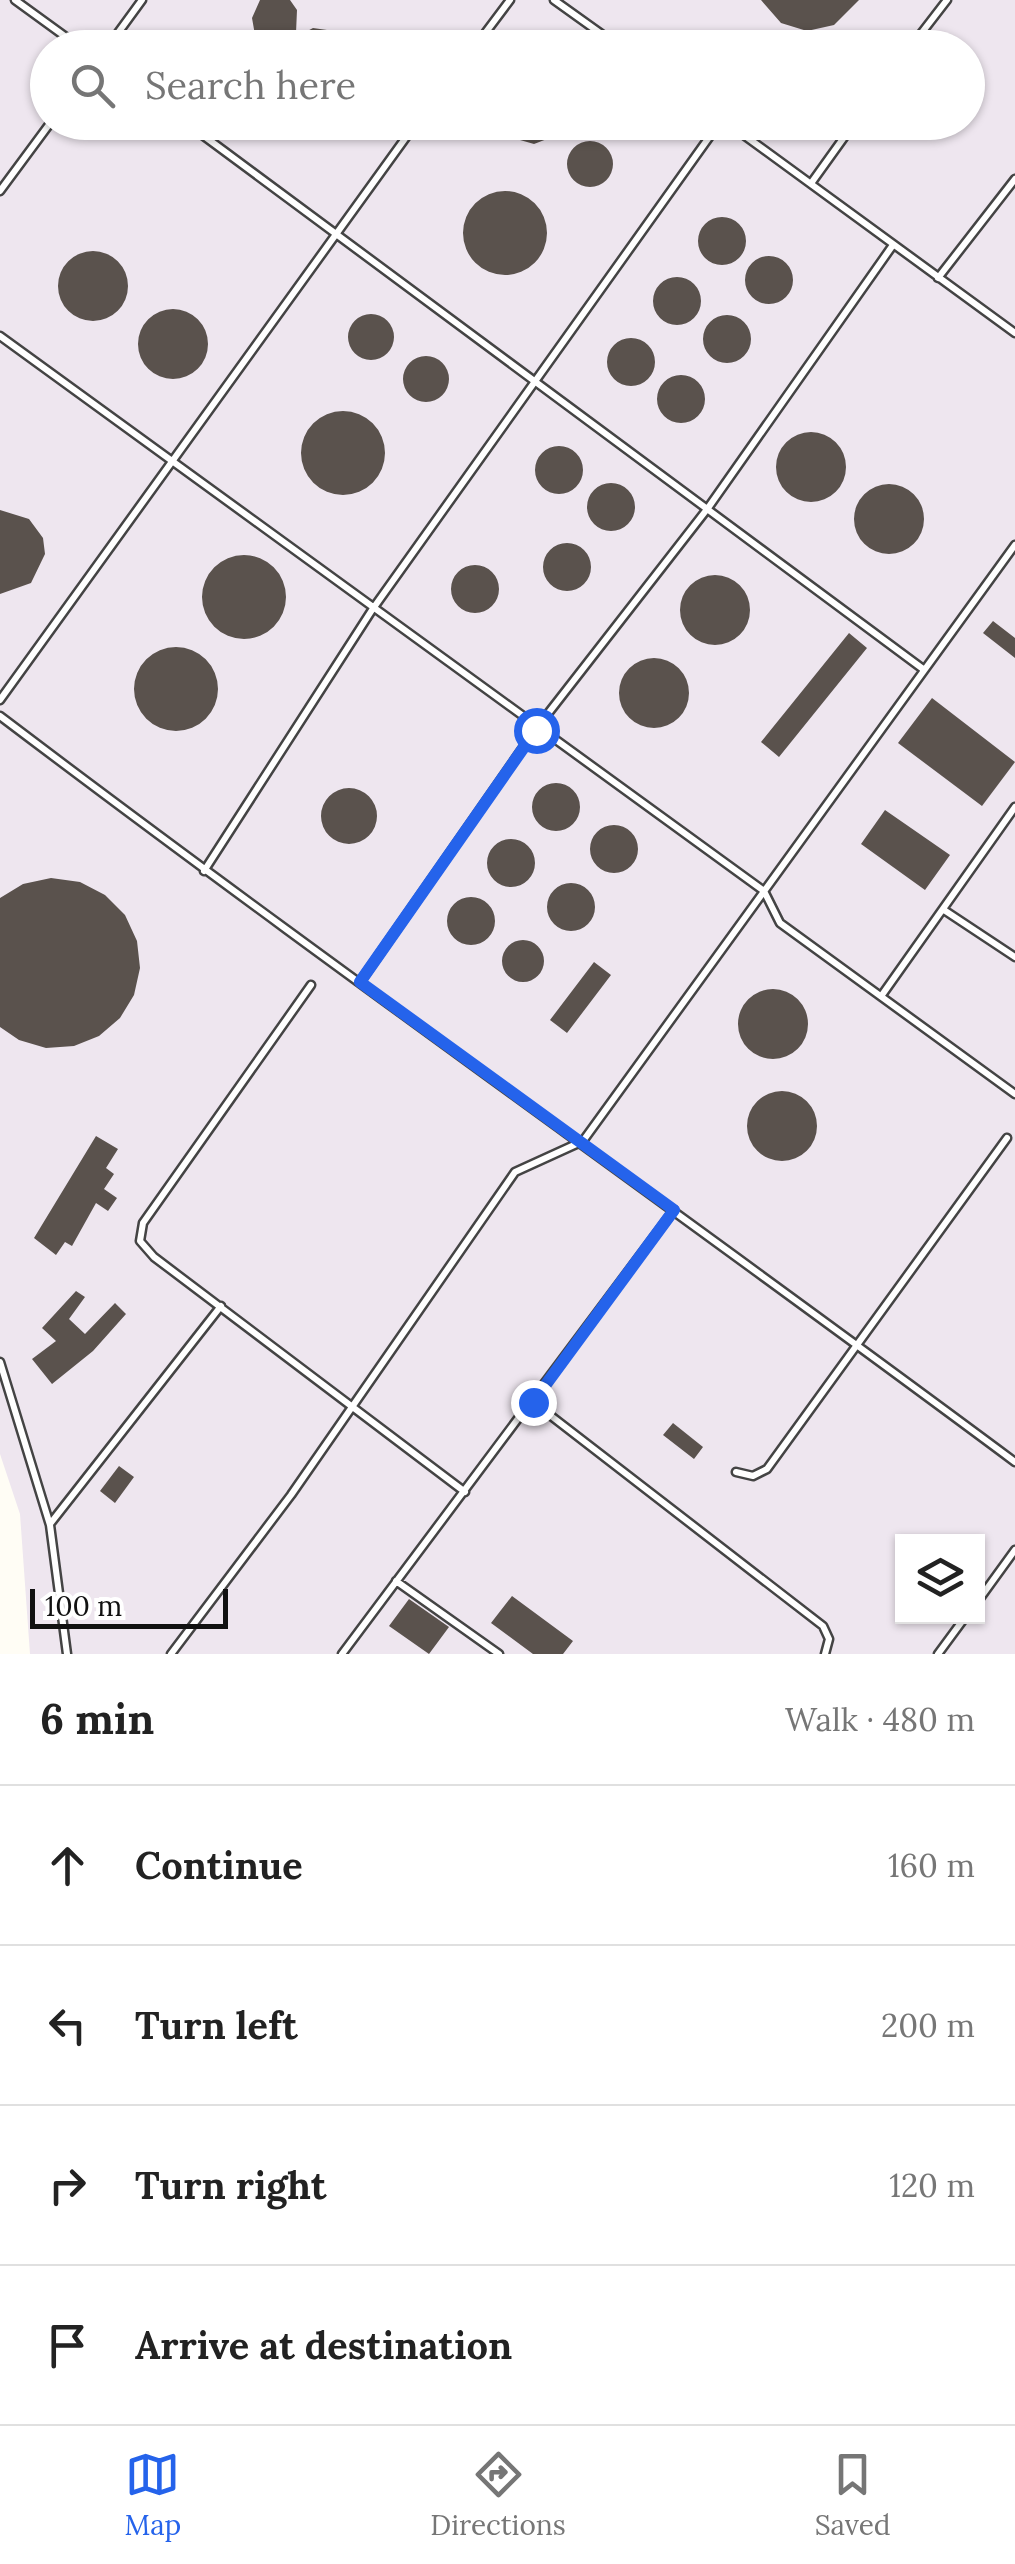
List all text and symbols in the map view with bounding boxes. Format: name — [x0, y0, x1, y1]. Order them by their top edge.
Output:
search box — [30, 30, 985, 140]
icon: search — [65, 58, 120, 113]
text: Search here — [145, 61, 356, 109]
route start — [514, 708, 560, 754]
route end — [511, 1380, 557, 1426]
map controls — [895, 1534, 985, 1624]
button: layers — [895, 1534, 985, 1624]
scale bar — [30, 1584, 228, 1628]
text: 100 m — [45, 1588, 122, 1624]
text: 6 min — [40, 1692, 154, 1746]
text: Walk · 480 m — [785, 1699, 975, 1740]
icon: ahead — [40, 1838, 95, 1893]
text: Continue — [135, 1841, 303, 1889]
text: 160 m — [888, 1845, 975, 1886]
icon: left — [40, 1998, 95, 2053]
text: Turn left — [135, 2001, 298, 2049]
text: 200 m — [881, 2005, 975, 2046]
icon: right — [40, 2158, 95, 2213]
text: Turn right — [135, 2161, 326, 2209]
text: 120 m — [889, 2165, 975, 2206]
icon: arrive — [40, 2318, 95, 2373]
text: Arrive at destination — [135, 2321, 512, 2369]
tab: Map — [124, 2447, 181, 2543]
tab: Directions — [430, 2447, 566, 2543]
tab: Saved — [815, 2447, 891, 2543]

